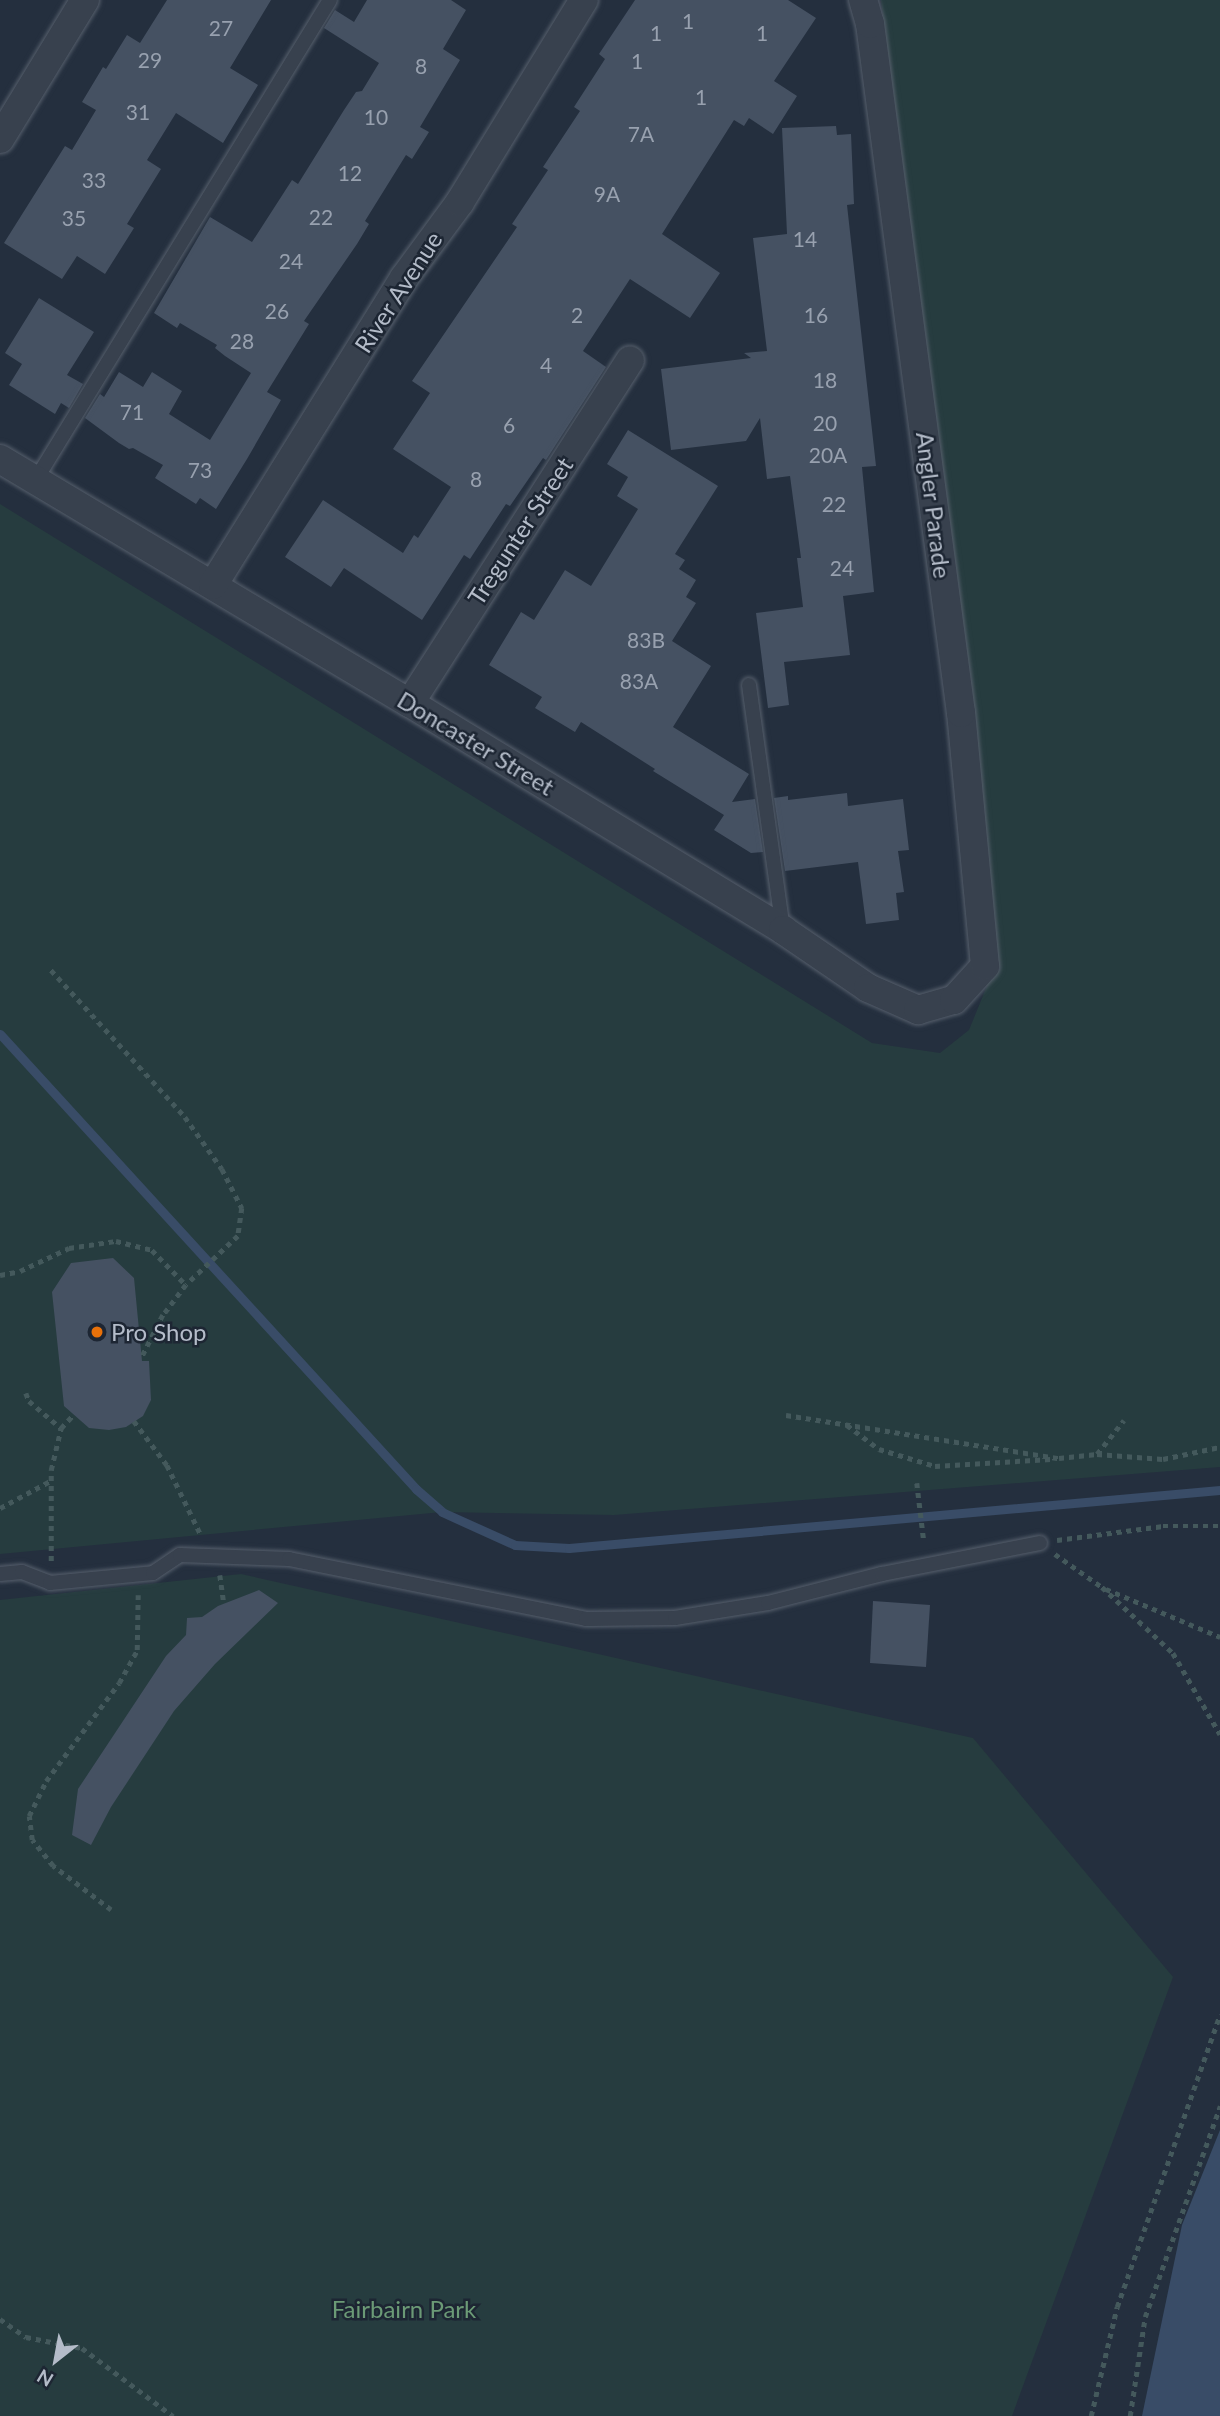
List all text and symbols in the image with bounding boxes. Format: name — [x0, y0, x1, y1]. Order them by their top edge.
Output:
house number: 1 — [682, 8, 694, 34]
house number: 27 — [209, 15, 233, 41]
house number: 1 — [650, 20, 662, 46]
house number: 1 — [756, 20, 768, 46]
house number: 29 — [138, 47, 162, 73]
house number: 1 — [631, 48, 643, 74]
house number: 8 — [415, 53, 427, 79]
house number: 1 — [695, 84, 707, 110]
house number: 31 — [126, 99, 150, 125]
house number: 10 — [364, 104, 388, 130]
house number: 7A — [628, 121, 654, 147]
house number: 12 — [338, 160, 362, 186]
house number: 33 — [82, 167, 106, 193]
house number: 9A — [594, 181, 620, 207]
house number: 22 — [309, 204, 333, 230]
house number: 35 — [62, 205, 86, 231]
street label: River Avenue — [348, 226, 448, 358]
house number: 14 — [793, 226, 817, 252]
house number: 24 — [279, 248, 303, 274]
house number: 26 — [265, 298, 289, 324]
house number: 2 — [571, 302, 583, 328]
house number: 16 — [804, 302, 828, 328]
house number: 28 — [230, 328, 254, 354]
house number: 4 — [540, 352, 552, 378]
house number: 18 — [813, 367, 837, 393]
house number: 71 — [120, 399, 144, 425]
house number: 20 — [813, 410, 837, 436]
house number: 6 — [503, 412, 515, 438]
street label: Angler Parade — [911, 430, 957, 580]
house number: 20A — [809, 442, 847, 468]
street label: Tregunter Street — [461, 452, 579, 610]
house number: 73 — [188, 457, 212, 483]
house number: 8 — [470, 466, 482, 492]
house number: 22 — [822, 491, 846, 517]
house number: 24 — [830, 555, 854, 581]
house number: 83B — [627, 627, 665, 653]
house number: 83A — [620, 668, 658, 694]
street label: Doncaster Street — [392, 685, 560, 801]
place label: Pro Shop — [111, 1318, 206, 1346]
marker: Pro Shop — [89, 1324, 105, 1340]
park label: Fairbairn Park — [332, 2295, 476, 2323]
north arrow — [21, 2325, 91, 2395]
text: N — [33, 2365, 57, 2392]

